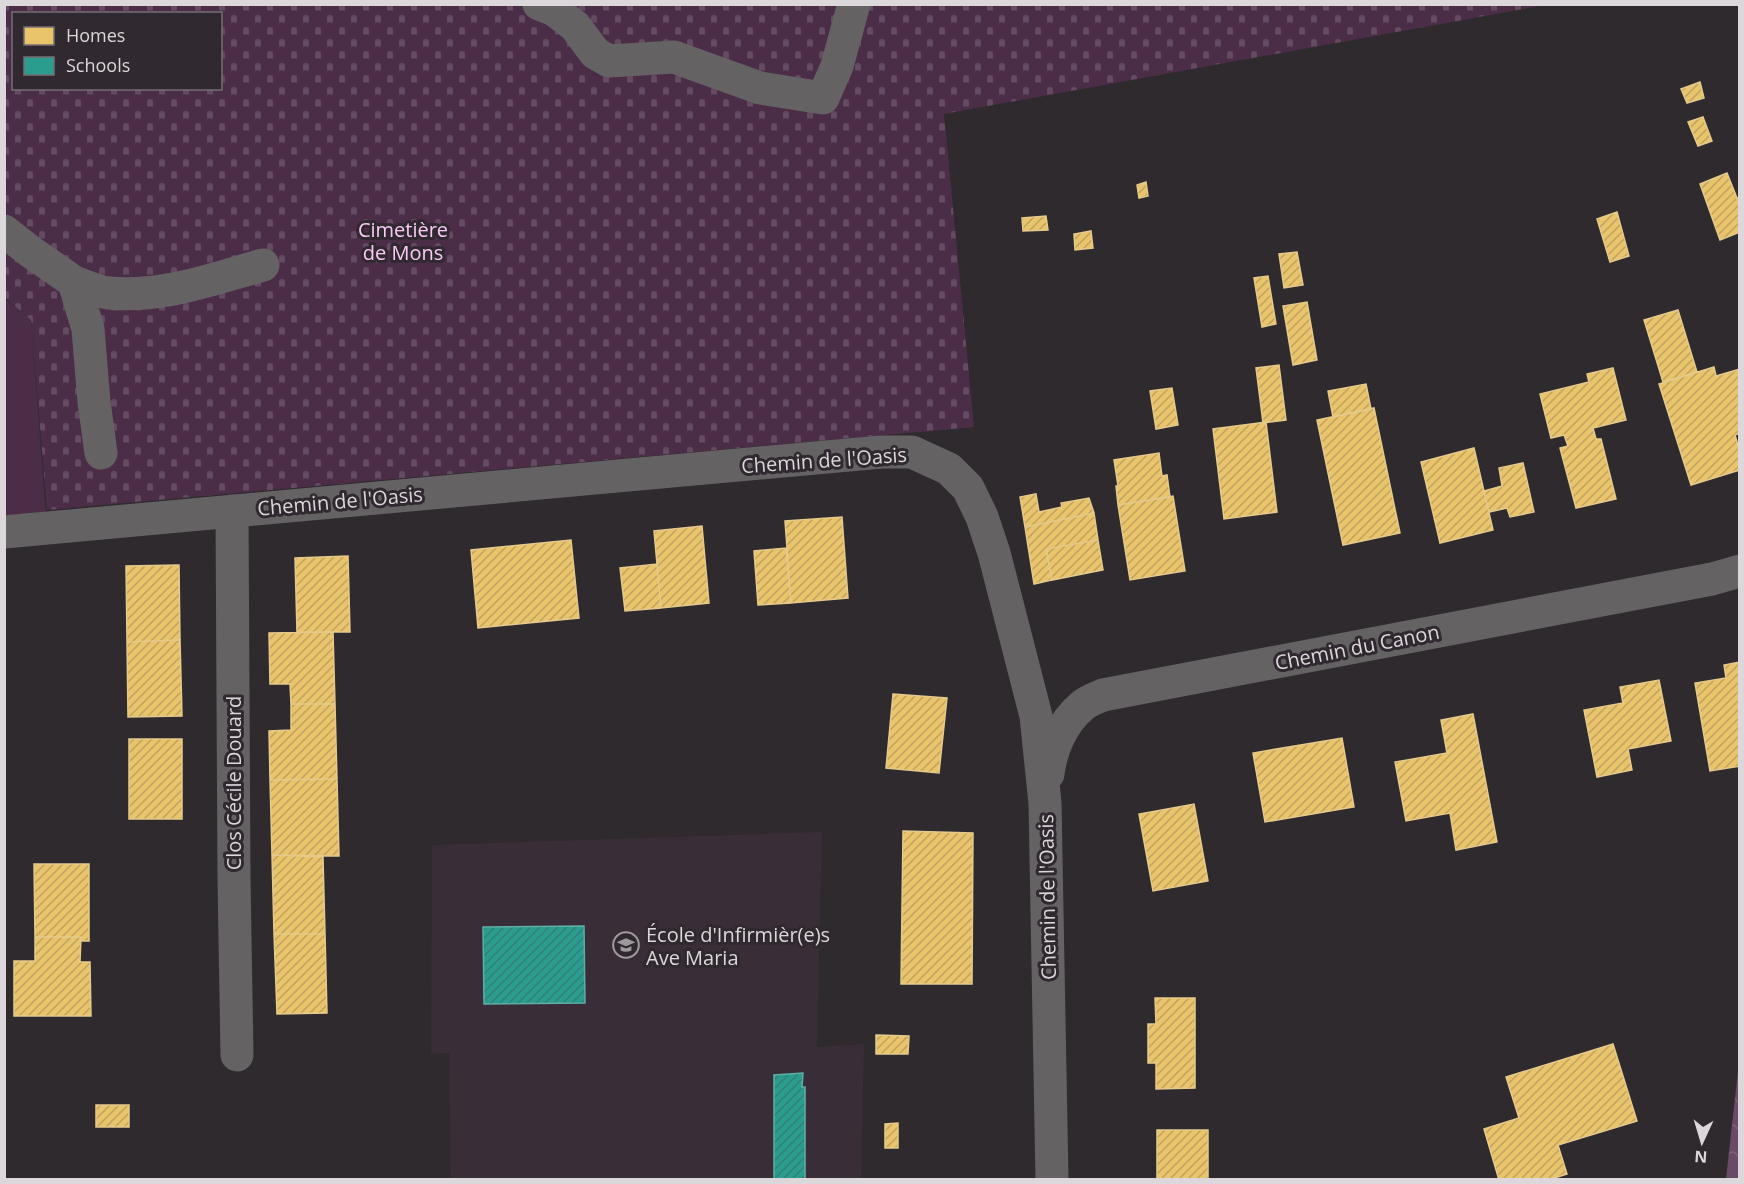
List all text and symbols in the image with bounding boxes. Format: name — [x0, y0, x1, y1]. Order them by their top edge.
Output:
legend — [12, 12, 222, 90]
text: Homes — [66, 23, 125, 47]
text: Schools — [66, 53, 130, 77]
park label: Cimetière de Mons — [358, 216, 448, 266]
street label: Chemin de l'Oasis — [740, 441, 908, 479]
street label: Chemin de l'Oasis — [256, 480, 424, 522]
street label: Chemin du Canon — [1272, 618, 1442, 676]
street label: Clos Cécile Douard — [220, 696, 247, 870]
street label: Chemin de l'Oasis — [1032, 814, 1062, 980]
place label: École d'Infirmièr(e)s Ave Maria — [646, 921, 830, 971]
school or university icon: École d'Infirmièr(e)s Ave Maria — [611, 930, 641, 960]
north arrow — [1672, 1112, 1732, 1172]
text: N — [1694, 1146, 1708, 1168]

